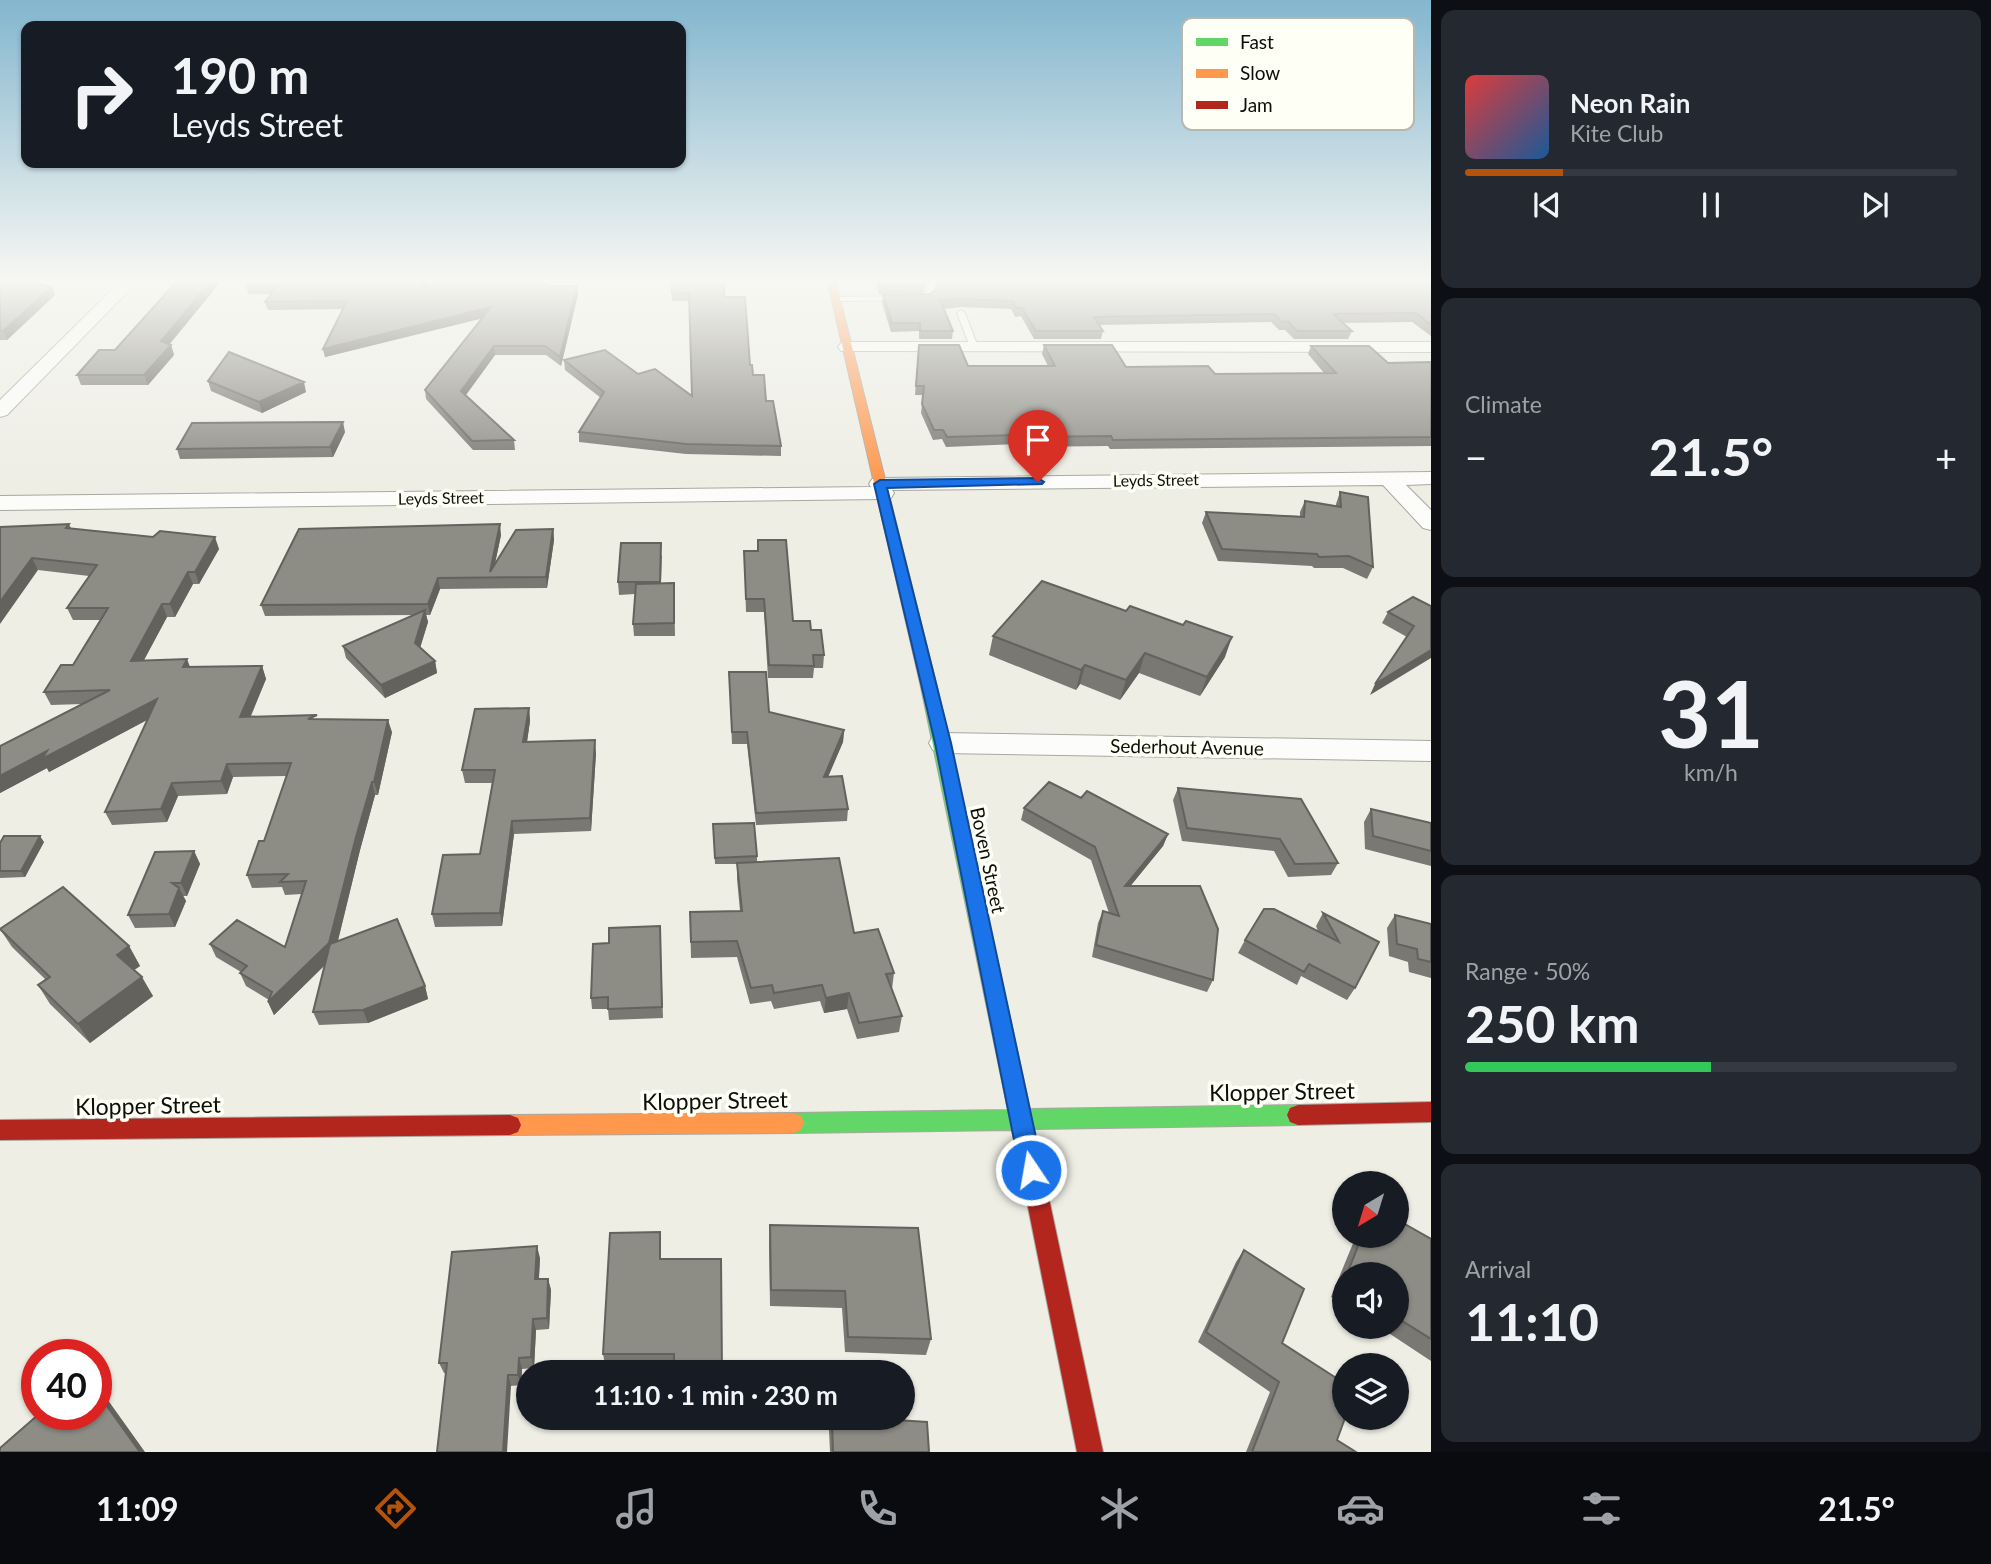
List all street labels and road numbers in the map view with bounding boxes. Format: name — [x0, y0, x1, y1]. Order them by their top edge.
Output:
street label: Leyds Street — [1113, 469, 1199, 490]
street label: Leyds Street — [398, 487, 484, 508]
street label: Sederhout Avenue — [1110, 734, 1264, 759]
street label: Boven Street — [966, 805, 1011, 915]
street label: Klopper Street — [1209, 1076, 1356, 1106]
street label: Klopper Street — [642, 1085, 789, 1115]
street label: Klopper Street — [75, 1090, 222, 1120]

